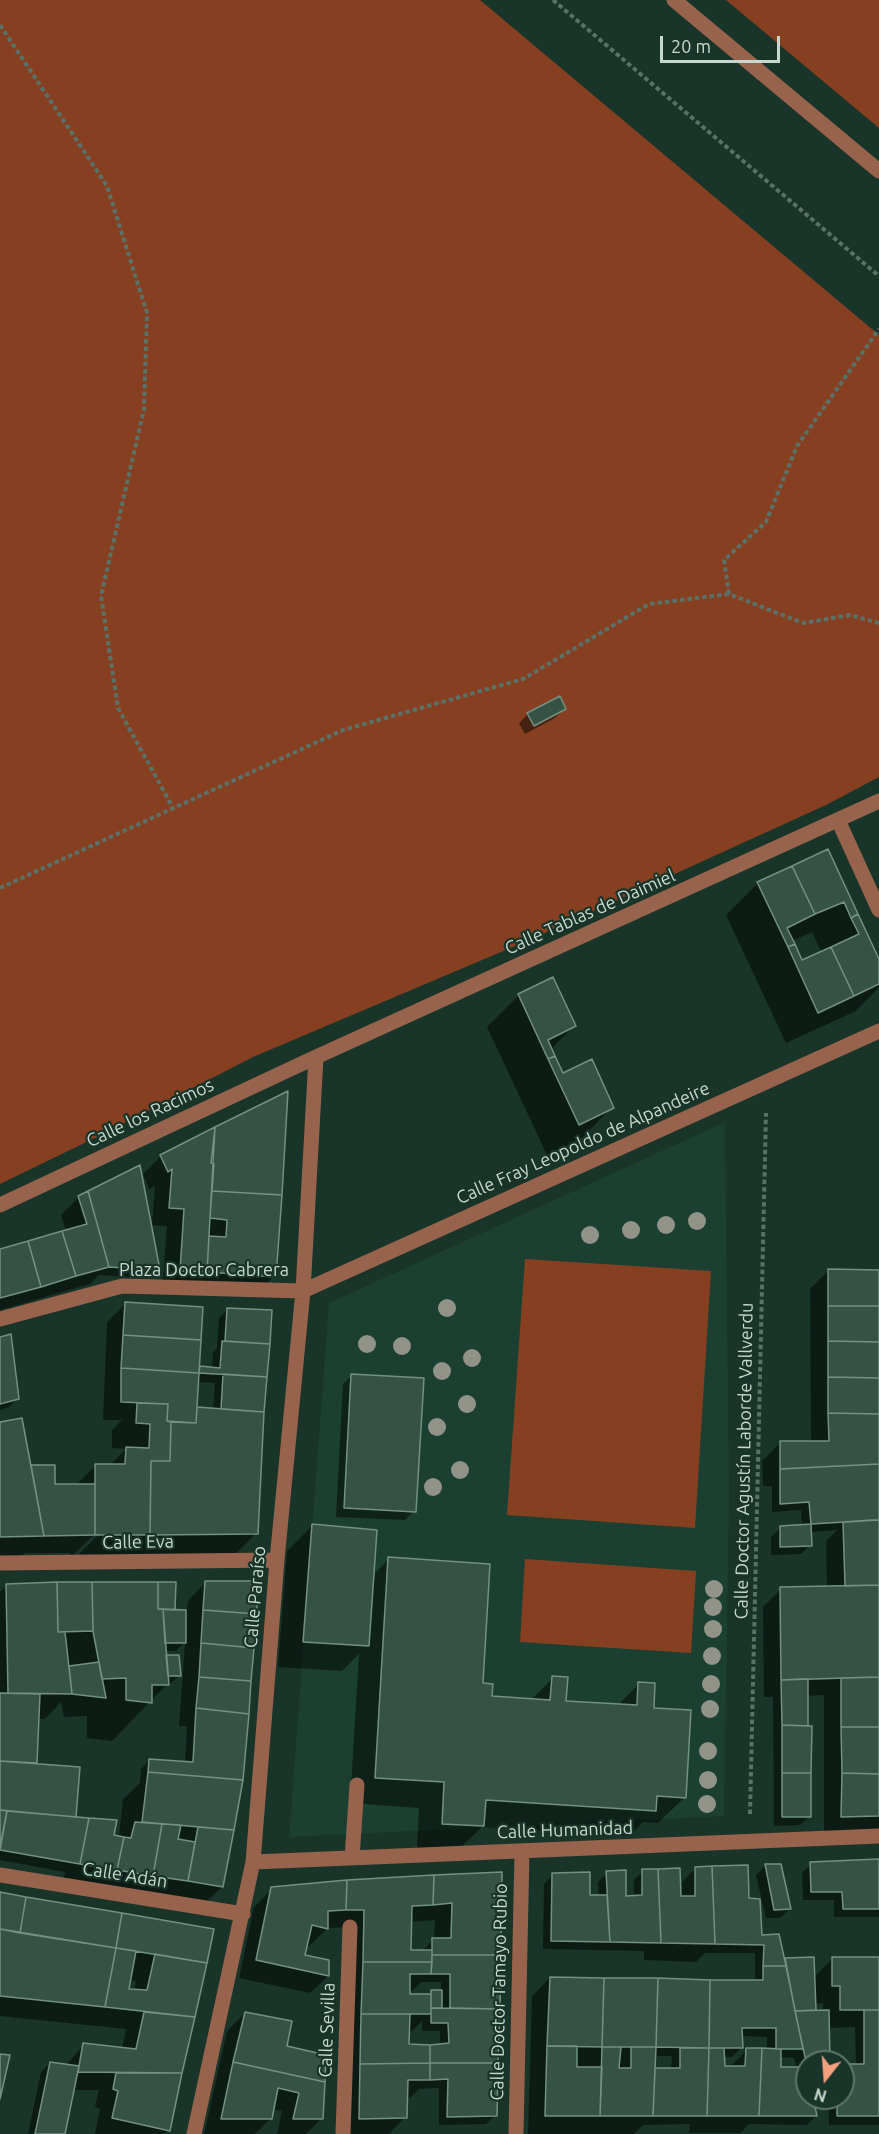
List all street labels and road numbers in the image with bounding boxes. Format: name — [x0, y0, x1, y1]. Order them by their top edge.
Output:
street label: Calle Tablas de Daimiel — [501, 865, 679, 959]
street label: Calle los Racimos — [83, 1074, 217, 1152]
street label: Calle Fray Leopoldo de Alpandeire — [453, 1077, 713, 1209]
street label: Plaza Doctor Cabrera — [119, 1259, 289, 1281]
street label: Calle Doctor Agustín Laborde Vallverdu — [730, 1302, 758, 1620]
street label: Calle Eva — [102, 1531, 174, 1553]
street label: Calle Paraíso — [240, 1545, 270, 1649]
street label: Calle Humanidad — [496, 1817, 634, 1843]
street label: Calle Adán — [81, 1858, 169, 1892]
street label: Calle Doctor Tamayo Rubio — [486, 1883, 512, 2101]
street label: Calle Sevilla — [315, 1982, 339, 2078]

